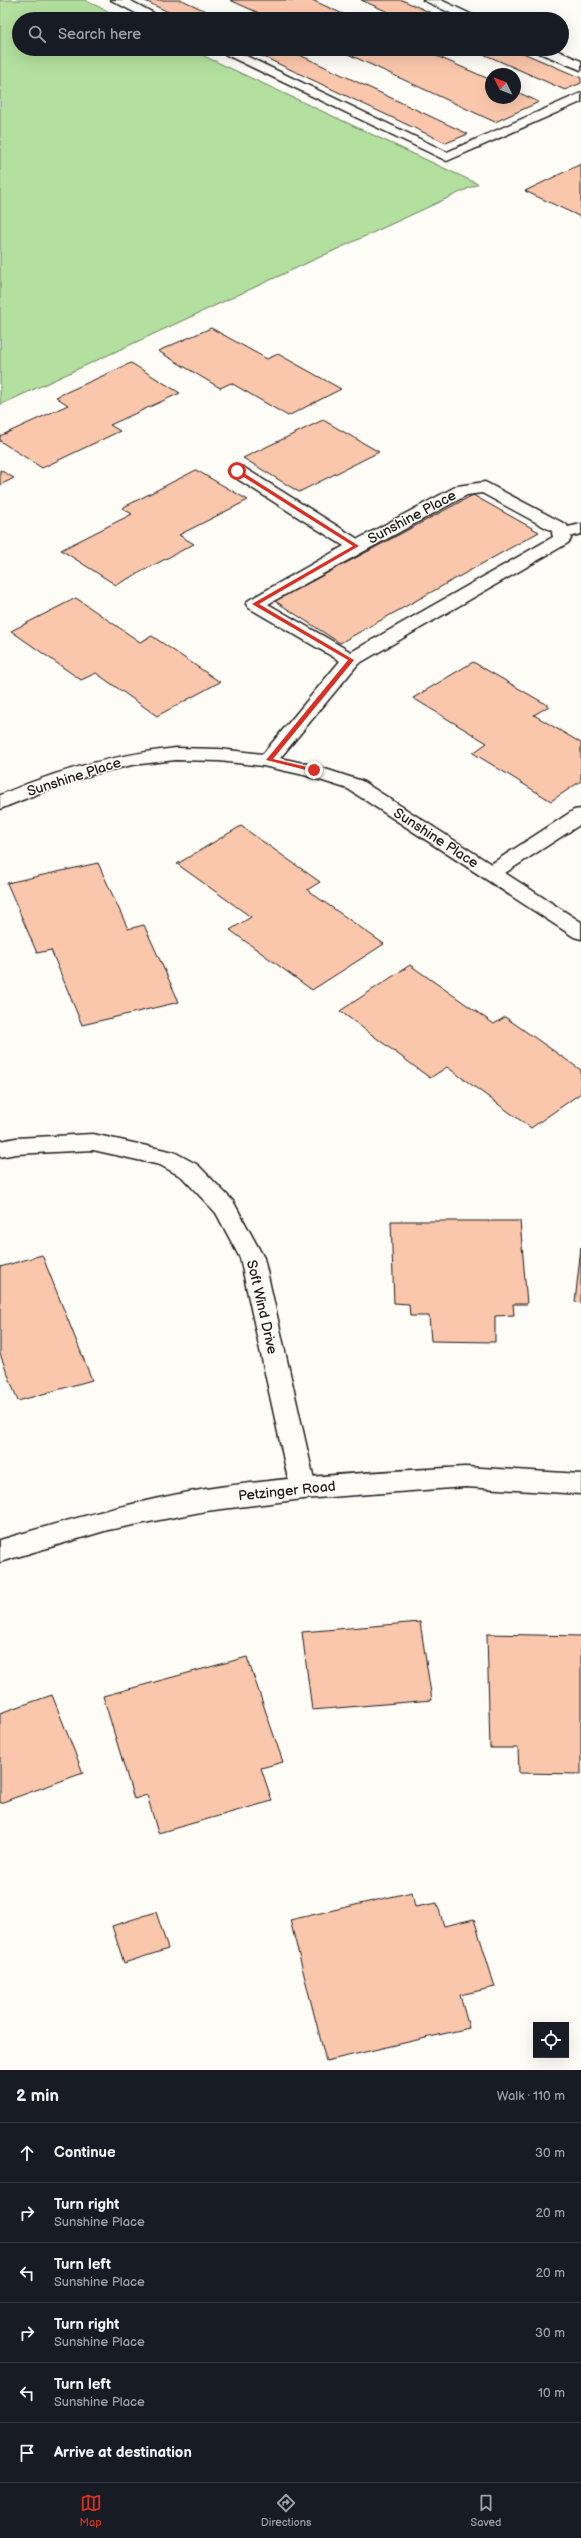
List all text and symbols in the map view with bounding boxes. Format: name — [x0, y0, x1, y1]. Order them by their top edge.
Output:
search box — [12, 12, 569, 56]
icon: search — [26, 23, 48, 45]
text: Search here — [58, 25, 141, 44]
north arrow — [485, 68, 521, 104]
route start — [228, 462, 246, 480]
street label: Sunshine Place — [365, 487, 459, 547]
street label: Sunshine Place — [25, 754, 123, 800]
route end — [305, 761, 323, 779]
street label: Sunshine Place — [390, 804, 482, 872]
street label: Soft Wind Drive — [243, 1258, 281, 1356]
street label: Petzinger Road — [237, 1477, 337, 1505]
map controls — [533, 2022, 569, 2058]
button: locate — [533, 2022, 569, 2058]
text: 2 min — [16, 2086, 59, 2106]
text: Walk · 110 m — [497, 2088, 565, 2104]
icon: ahead — [16, 2142, 38, 2164]
text: Continue — [54, 2143, 116, 2162]
text: 30 m — [535, 2145, 565, 2161]
text: Turn right — [54, 2195, 119, 2214]
icon: right — [16, 2202, 38, 2224]
text: 20 m — [535, 2205, 565, 2221]
text: Sunshine Place — [54, 2214, 145, 2230]
text: Turn left — [54, 2255, 111, 2274]
icon: left — [16, 2262, 38, 2284]
text: 20 m — [535, 2265, 565, 2281]
text: Sunshine Place — [54, 2274, 145, 2290]
text: Turn right — [54, 2315, 119, 2334]
icon: right — [16, 2322, 38, 2344]
text: 30 m — [535, 2325, 565, 2341]
text: Sunshine Place — [54, 2334, 145, 2350]
text: Turn left — [54, 2375, 111, 2394]
icon: left — [16, 2382, 38, 2404]
text: 10 m — [538, 2385, 565, 2401]
text: Sunshine Place — [54, 2394, 145, 2410]
icon: arrive — [16, 2442, 38, 2464]
text: Arrive at destination — [54, 2443, 192, 2462]
tab: Map — [80, 2492, 102, 2529]
tab: Directions — [261, 2492, 311, 2529]
tab: Saved — [471, 2492, 501, 2529]

